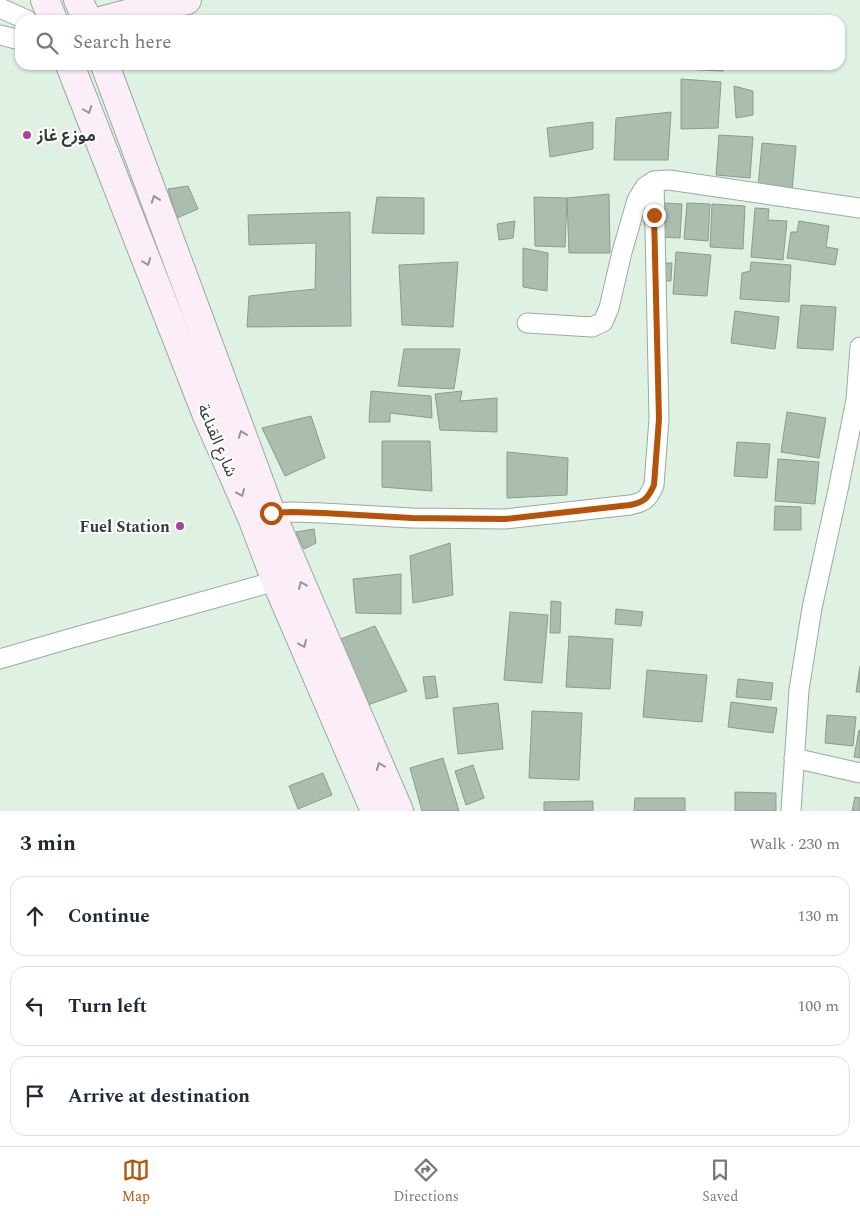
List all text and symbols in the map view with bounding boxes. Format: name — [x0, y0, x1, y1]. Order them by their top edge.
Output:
search box — [15, 15, 845, 70]
text: Search here — [73, 28, 172, 57]
icon: search — [33, 29, 61, 57]
one-way arrow — [82, 106, 92, 114]
place label: موزع غاز — [36, 124, 96, 148]
marker: موزع غاز — [21, 129, 33, 141]
one-way arrow — [151, 196, 161, 204]
route end — [643, 204, 666, 227]
one-way arrow — [141, 257, 151, 266]
street label: شارع القناعة — [191, 400, 243, 481]
one-way arrow — [238, 430, 248, 439]
one-way arrow — [235, 488, 246, 497]
route start — [260, 502, 283, 525]
place label: Fuel Station — [80, 515, 170, 539]
marker: Fuel Station — [174, 520, 186, 532]
one-way arrow — [297, 581, 308, 590]
one-way arrow — [297, 639, 307, 648]
one-way arrow — [376, 762, 387, 771]
text: 3 min — [20, 828, 76, 860]
text: Walk · 230 m — [749, 832, 840, 856]
icon: ahead — [21, 902, 49, 930]
text: Continue — [68, 902, 150, 931]
text: 130 m — [797, 904, 839, 928]
icon: left — [21, 992, 49, 1020]
text: Turn left — [68, 992, 147, 1021]
text: 100 m — [797, 994, 839, 1018]
icon: arrive — [21, 1082, 49, 1110]
text: Arrive at destination — [68, 1082, 250, 1111]
tab: Map — [122, 1156, 150, 1207]
tab: Directions — [393, 1156, 459, 1207]
tab: Saved — [702, 1156, 738, 1207]

